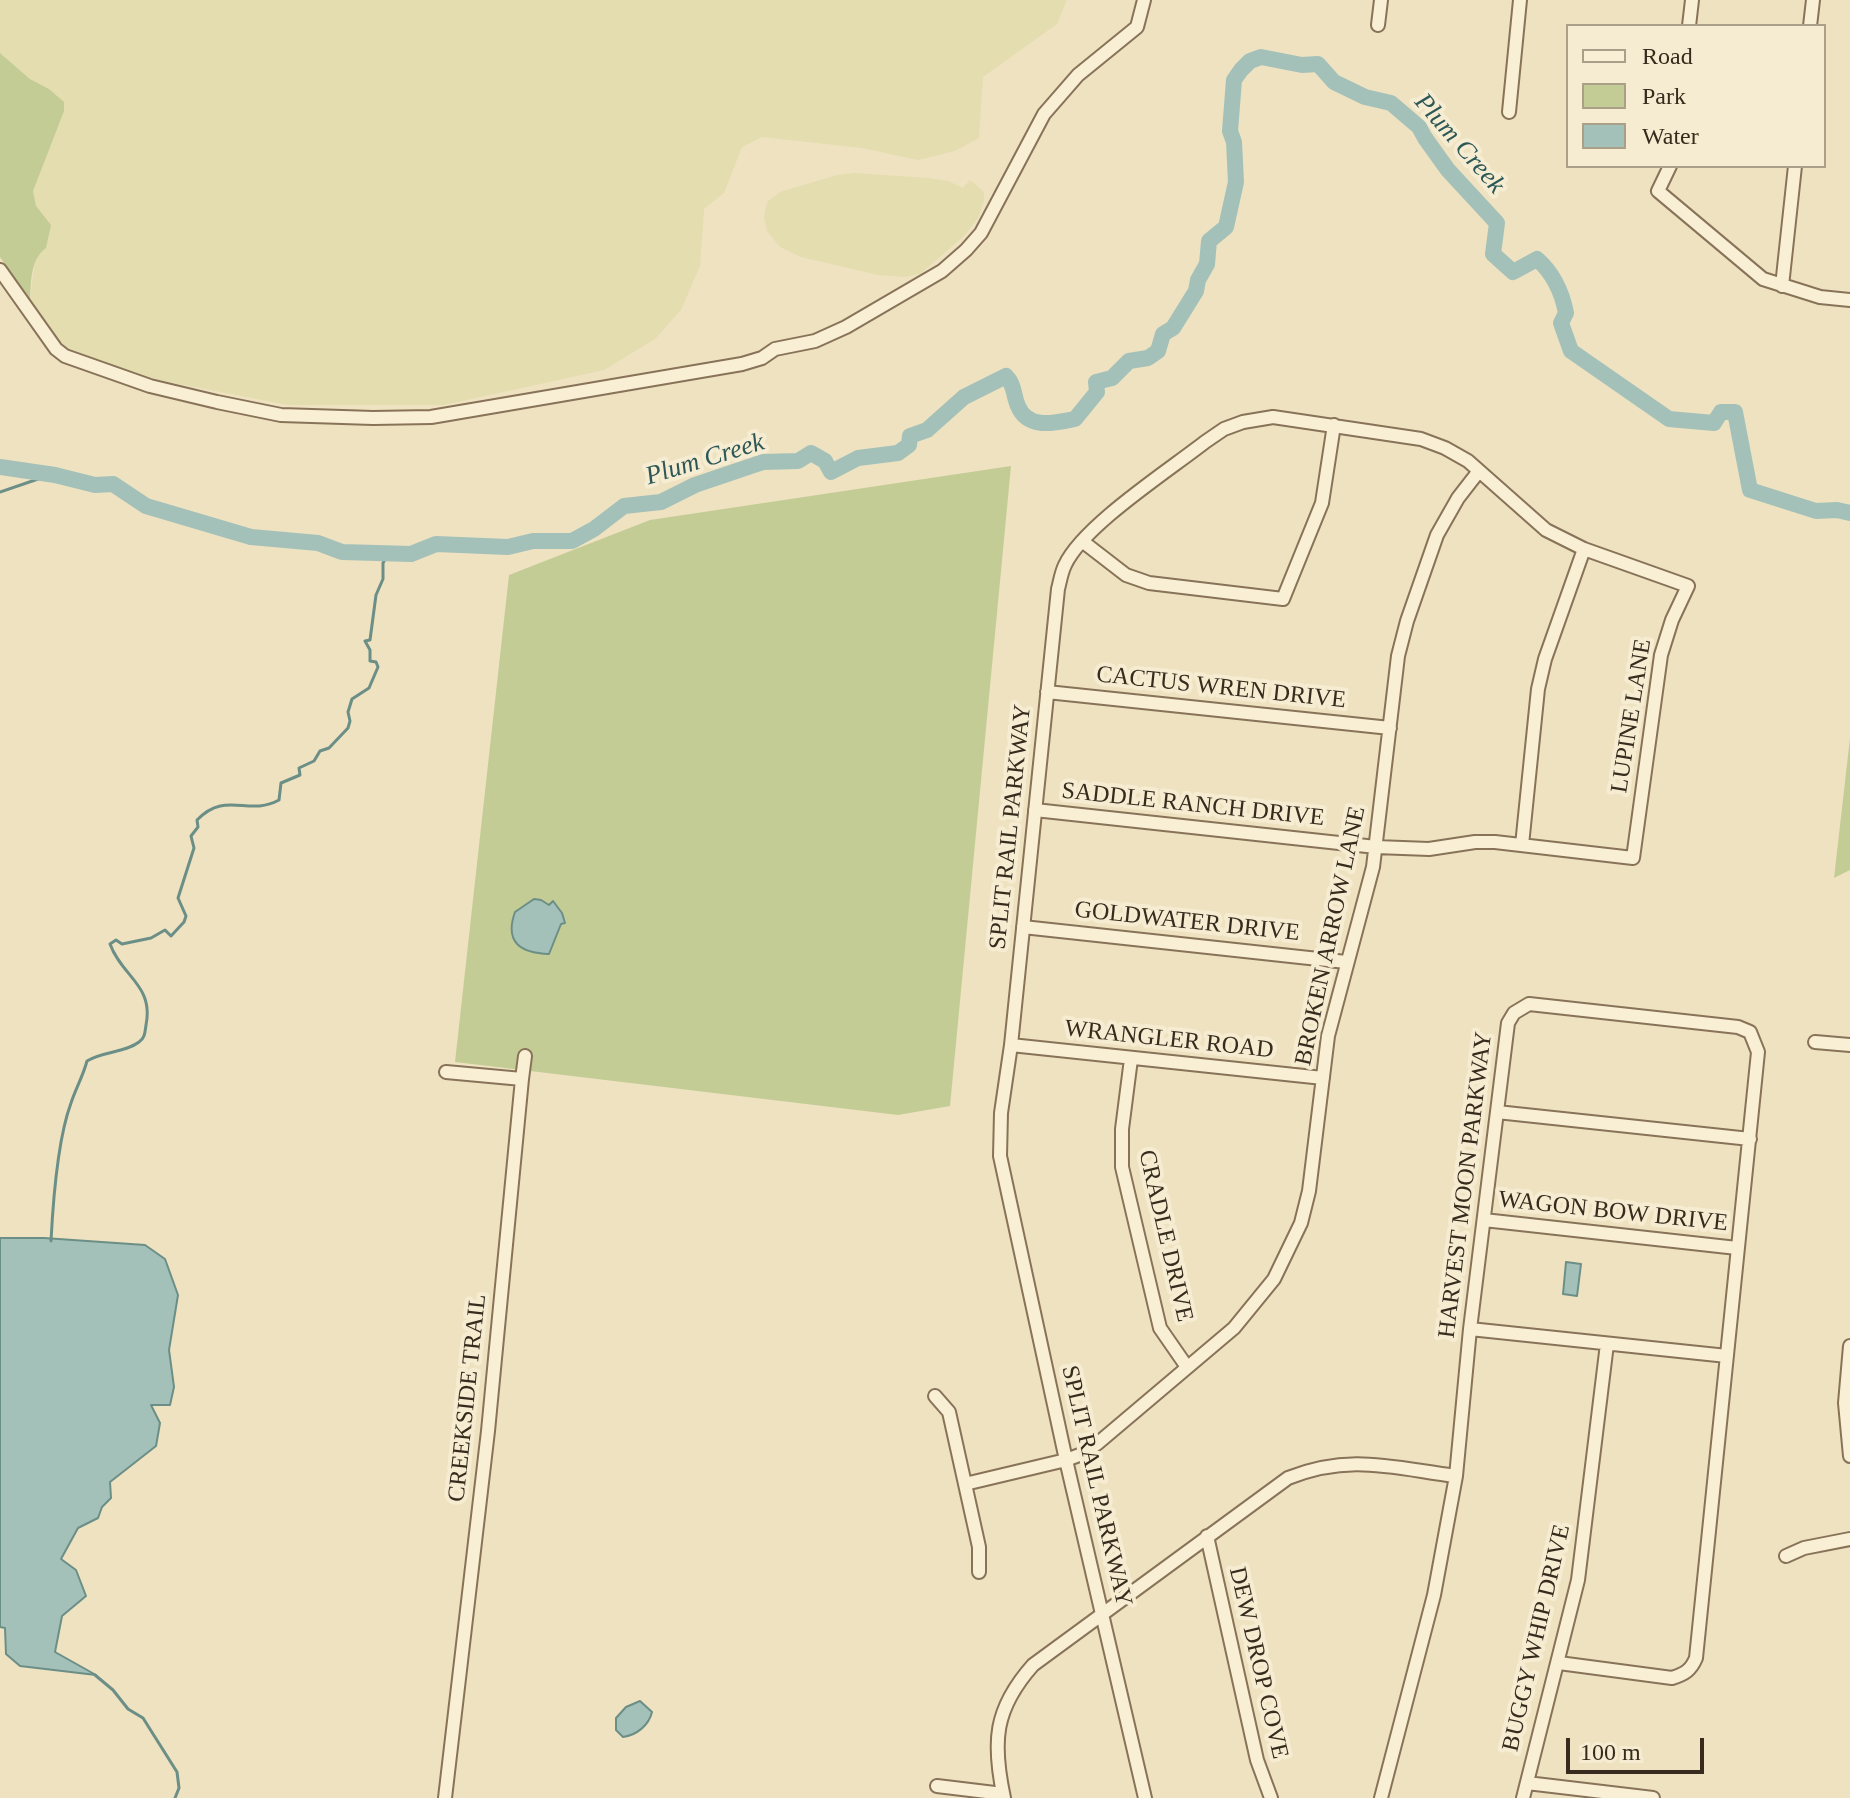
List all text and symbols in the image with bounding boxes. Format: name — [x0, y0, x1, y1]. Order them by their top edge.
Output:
legend — [1566, 24, 1826, 168]
text: Road — [1642, 43, 1693, 69]
text: Park — [1642, 83, 1686, 109]
water label: Plum Creek — [1407, 88, 1511, 200]
text: Water — [1642, 123, 1699, 149]
water label: Plum Creek — [642, 427, 768, 493]
street label: LUPINE LANE — [1606, 637, 1658, 795]
street label: CACTUS WREN DRIVE — [1095, 661, 1347, 715]
street label: SPLIT RAIL PARKWAY — [984, 703, 1038, 951]
street label: SADDLE RANCH DRIVE — [1060, 777, 1326, 833]
street label: BROKEN ARROW LANE — [1289, 804, 1373, 1068]
street label: GOLDWATER DRIVE — [1073, 896, 1301, 948]
street label: WRANGLER ROAD — [1063, 1015, 1275, 1065]
street label: HARVEST MOON PARKWAY — [1433, 1030, 1499, 1340]
street label: CRADLE DRIVE — [1131, 1147, 1199, 1325]
street label: WAGON BOW DRIVE — [1497, 1186, 1729, 1238]
street label: CREEKSIDE TRAIL — [443, 1293, 493, 1503]
street label: SPLIT RAIL PARKWAY — [1054, 1363, 1138, 1609]
street label: BUGGY WHIP DRIVE — [1497, 1522, 1577, 1754]
street label: DEW DROP COVE — [1222, 1564, 1294, 1762]
scale bar — [1570, 1722, 1708, 1772]
text: 100 m — [1580, 1739, 1641, 1765]

